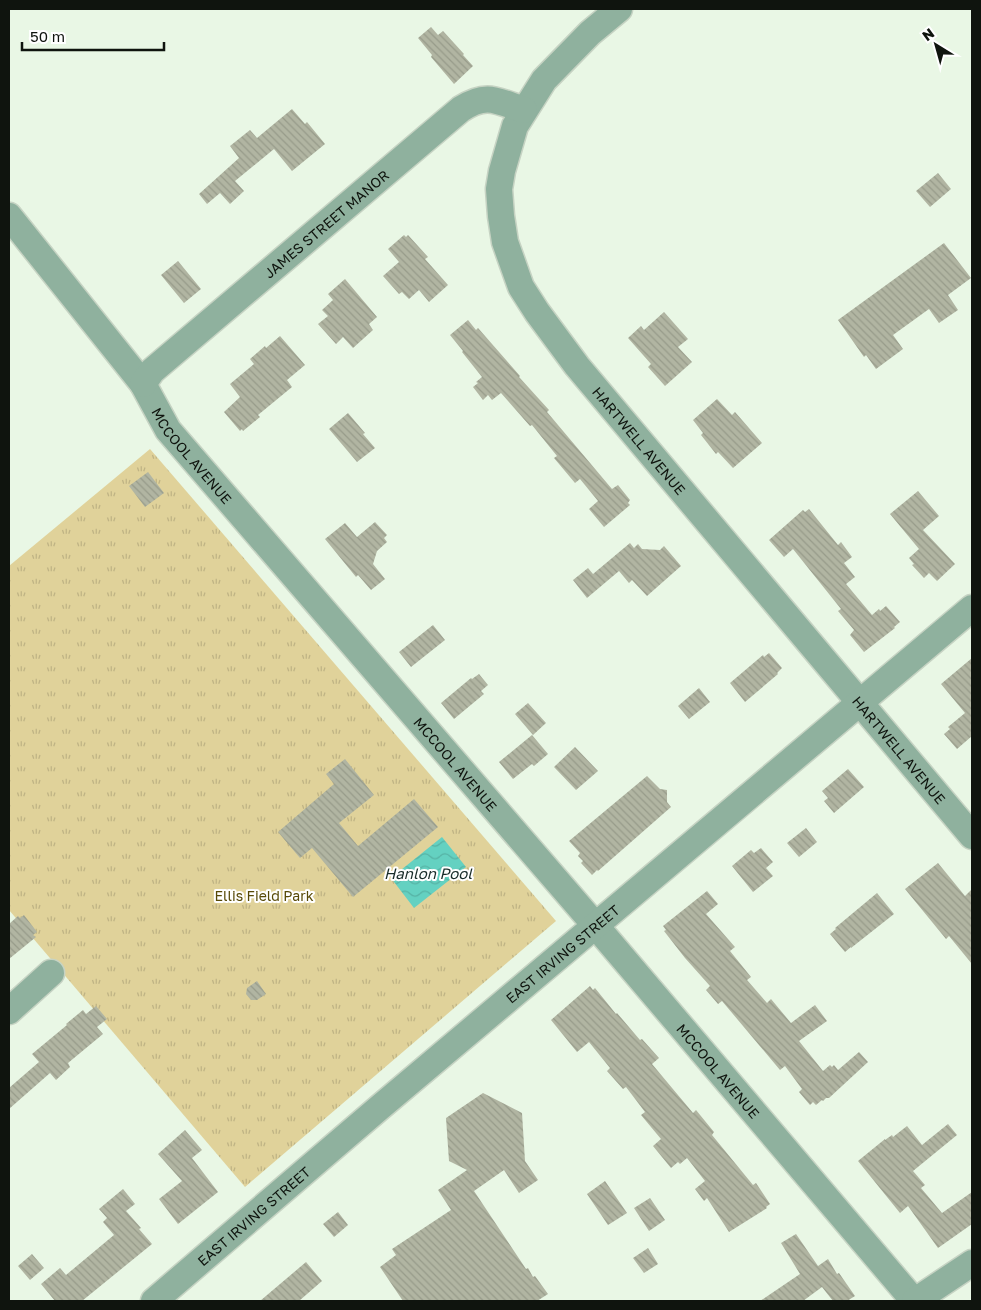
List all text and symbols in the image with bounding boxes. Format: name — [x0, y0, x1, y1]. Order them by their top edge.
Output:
scale bar — [22, 20, 165, 52]
north arrow — [911, 20, 961, 70]
text: N — [919, 24, 937, 44]
text: 50 m — [30, 27, 65, 45]
street label: JAMES STREET MANOR — [260, 166, 392, 281]
street label: HARTWELL AVENUE — [589, 383, 690, 498]
street label: MCCOOL AVENUE — [149, 404, 236, 507]
street label: HARTWELL AVENUE — [849, 692, 949, 807]
street label: MCCOOL AVENUE — [411, 713, 501, 814]
water label: Hanlon Pool — [384, 864, 473, 882]
park label: Ellis Field Park — [214, 887, 314, 904]
street label: EAST IRVING STREET — [502, 901, 623, 1006]
street label: MCCOOL AVENUE — [674, 1020, 764, 1121]
street label: EAST IRVING STREET — [194, 1162, 314, 1269]

